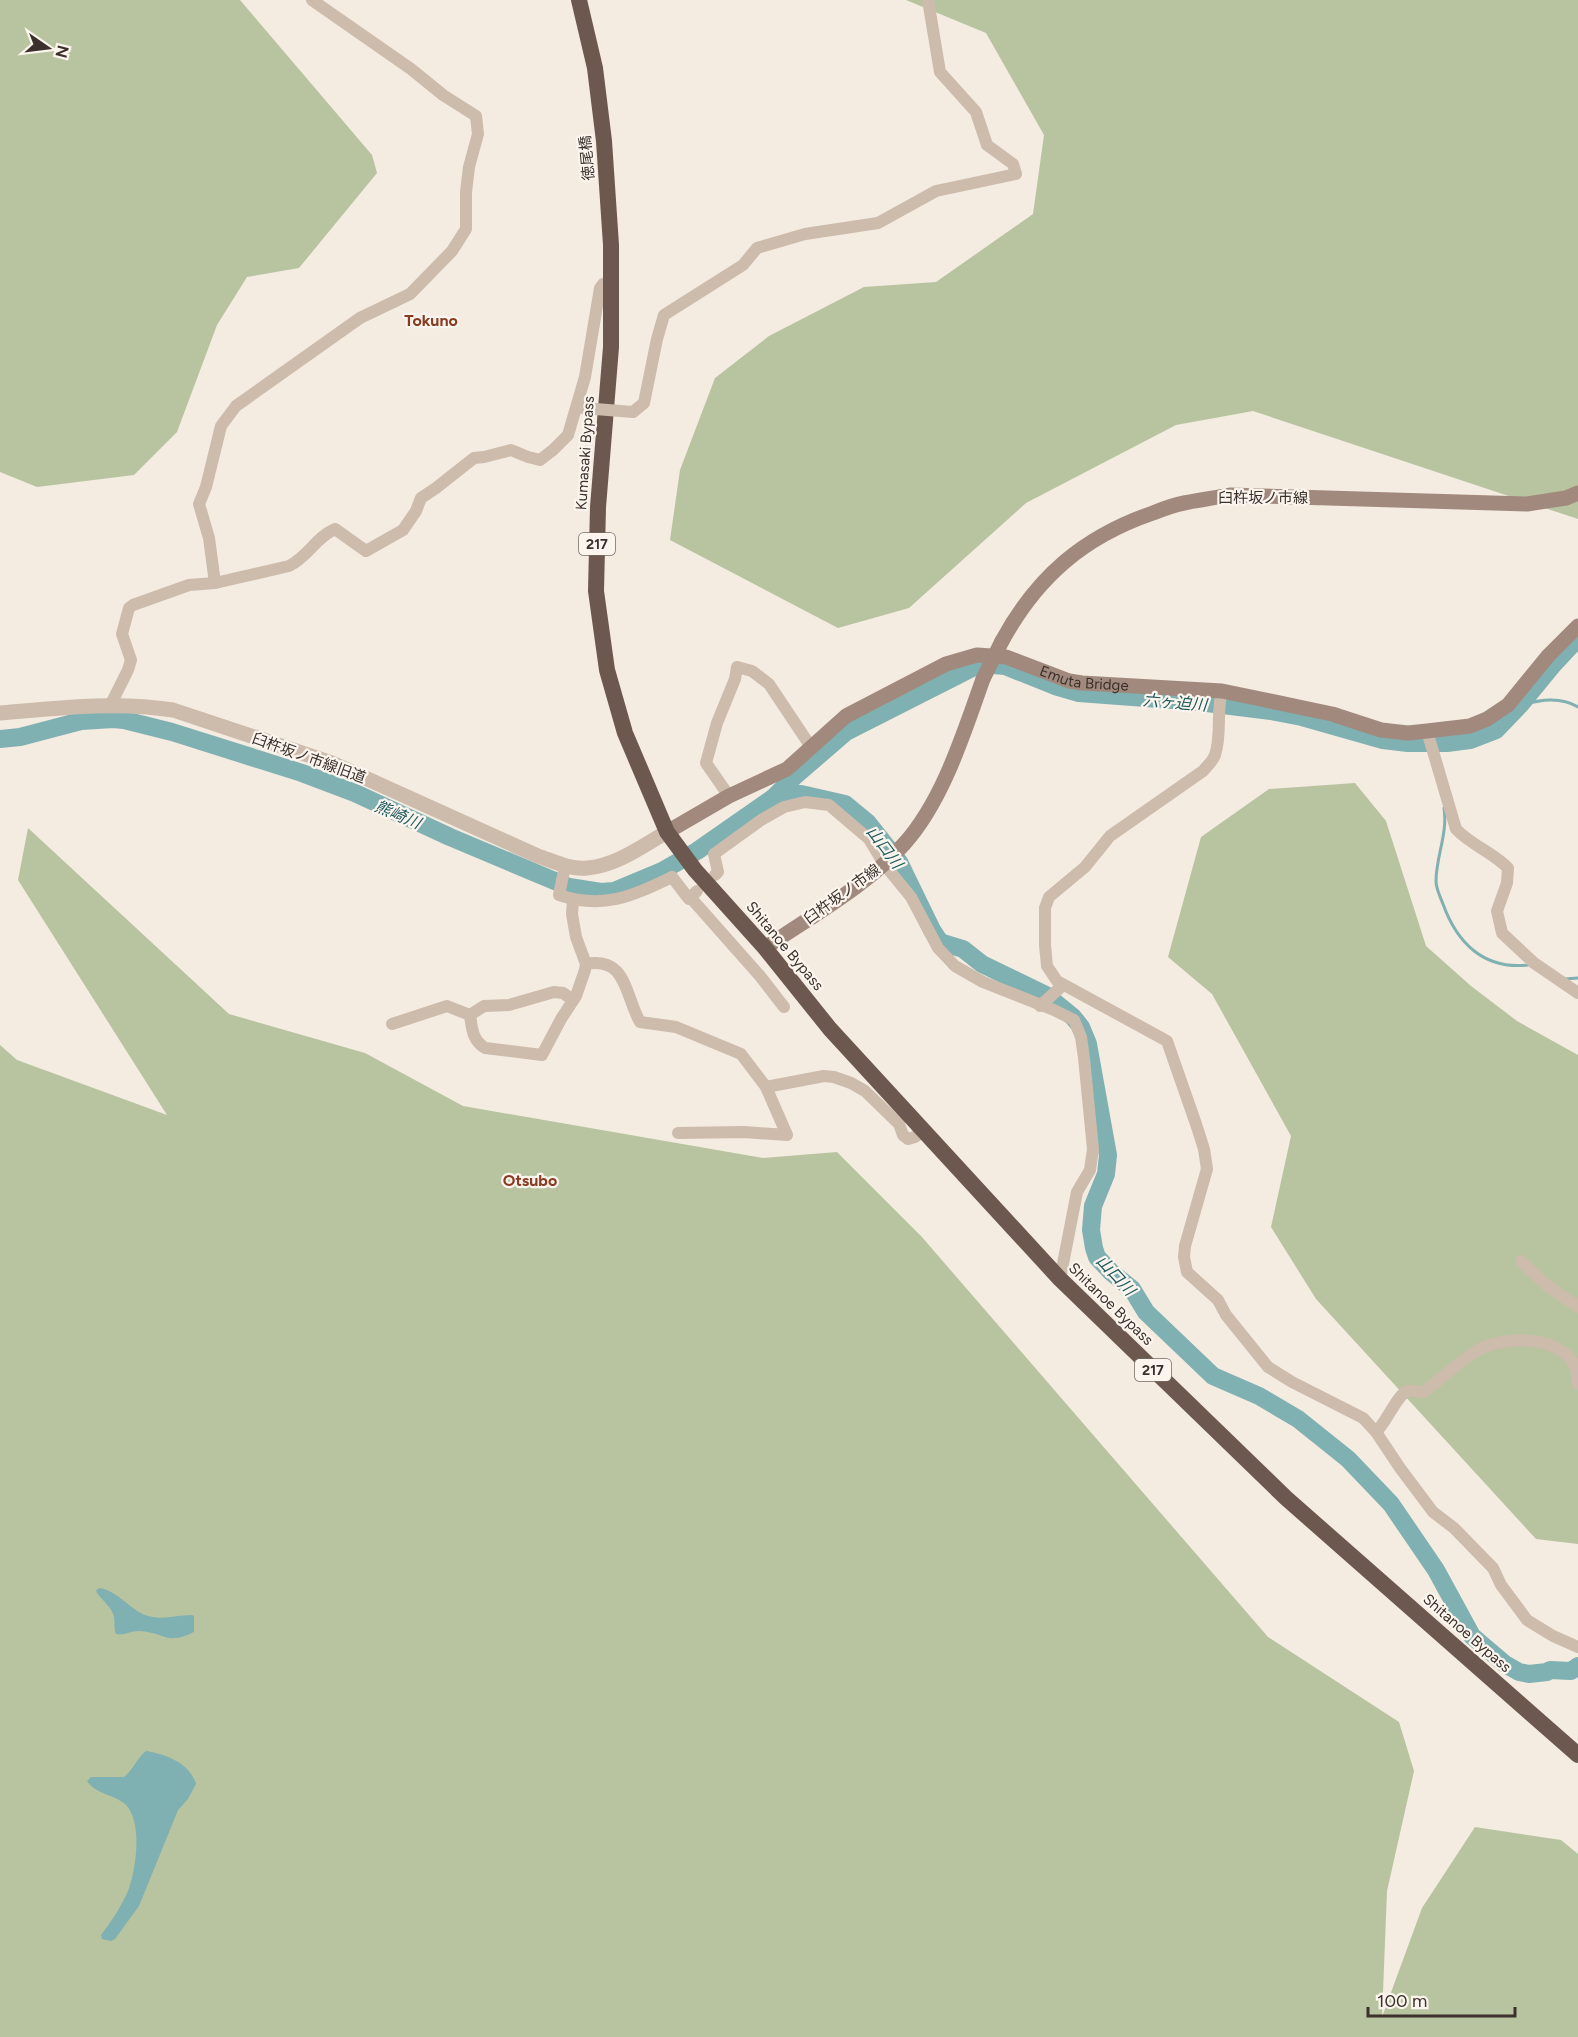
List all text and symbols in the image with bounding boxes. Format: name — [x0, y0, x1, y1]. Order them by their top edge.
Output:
north arrow — [18, 18, 78, 78]
text: N — [51, 43, 73, 60]
street label: 徳尾橋 — [576, 135, 598, 181]
district label: Tokuno — [404, 311, 458, 330]
street label: Kumasaki Bypass — [572, 395, 598, 511]
street label: 臼杵坂ノ市線 — [1218, 489, 1308, 507]
road number: 217 — [579, 533, 615, 555]
street label: Emuta Bridge — [1037, 662, 1129, 695]
water label: 六ヶ迫川 — [1142, 690, 1210, 715]
street label: 臼杵坂ノ市線旧道 — [250, 729, 368, 787]
water label: 熊崎川 — [372, 796, 425, 833]
water label: 山口川 — [863, 822, 908, 874]
street label: 臼杵坂ノ市線 — [800, 860, 884, 928]
street label: Shitanoe Bypass — [742, 898, 828, 994]
district label: Otsubo — [503, 1171, 557, 1190]
water label: 山口川 — [1092, 1251, 1140, 1301]
street label: Shitanoe Bypass — [1065, 1259, 1157, 1349]
road number: 217 — [1135, 1359, 1171, 1381]
street label: Shitanoe Bypass — [1419, 1590, 1515, 1676]
scale bar — [1368, 1980, 1515, 2018]
text: 100 m — [1377, 1990, 1427, 2012]

